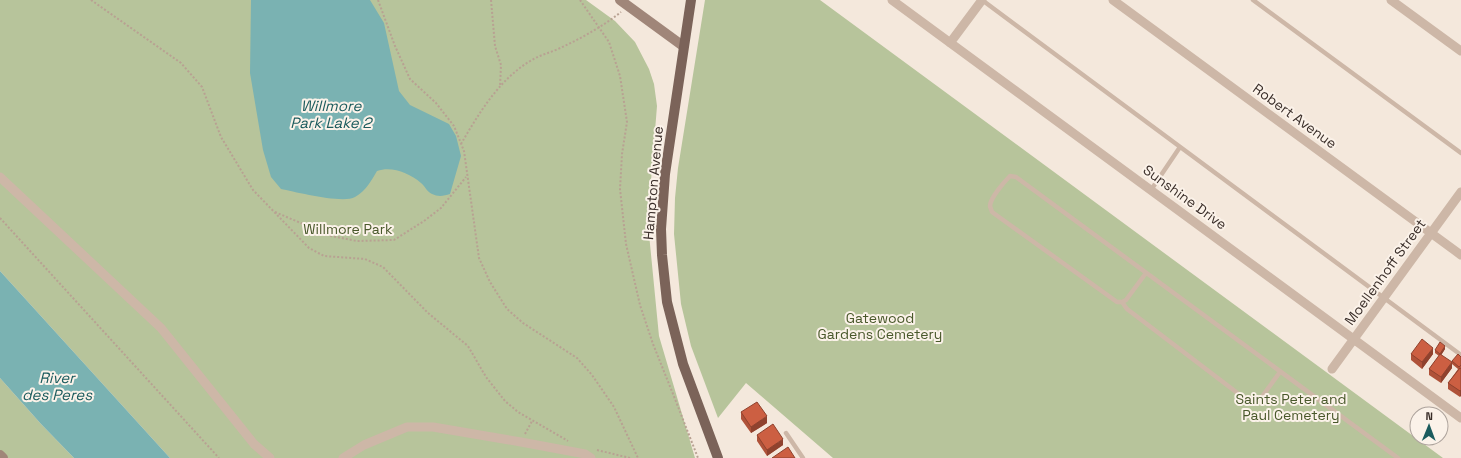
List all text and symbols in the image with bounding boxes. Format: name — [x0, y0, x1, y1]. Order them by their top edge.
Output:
street label: Robert Avenue — [1250, 80, 1340, 152]
water label: Willmore Park Lake 2 — [290, 96, 374, 132]
street label: Hampton Avenue — [639, 125, 667, 241]
street label: Sunshine Drive — [1140, 161, 1230, 233]
street label: Moellenhoff Street — [1340, 215, 1430, 329]
park label: Willmore Park — [303, 220, 393, 238]
park label: Gatewood Gardens Cemetery — [818, 309, 942, 343]
water label: River des Peres — [22, 368, 93, 404]
park label: Saints Peter and Paul Cemetery — [1235, 390, 1347, 424]
north arrow — [1409, 406, 1449, 446]
text: N — [1425, 409, 1433, 423]

